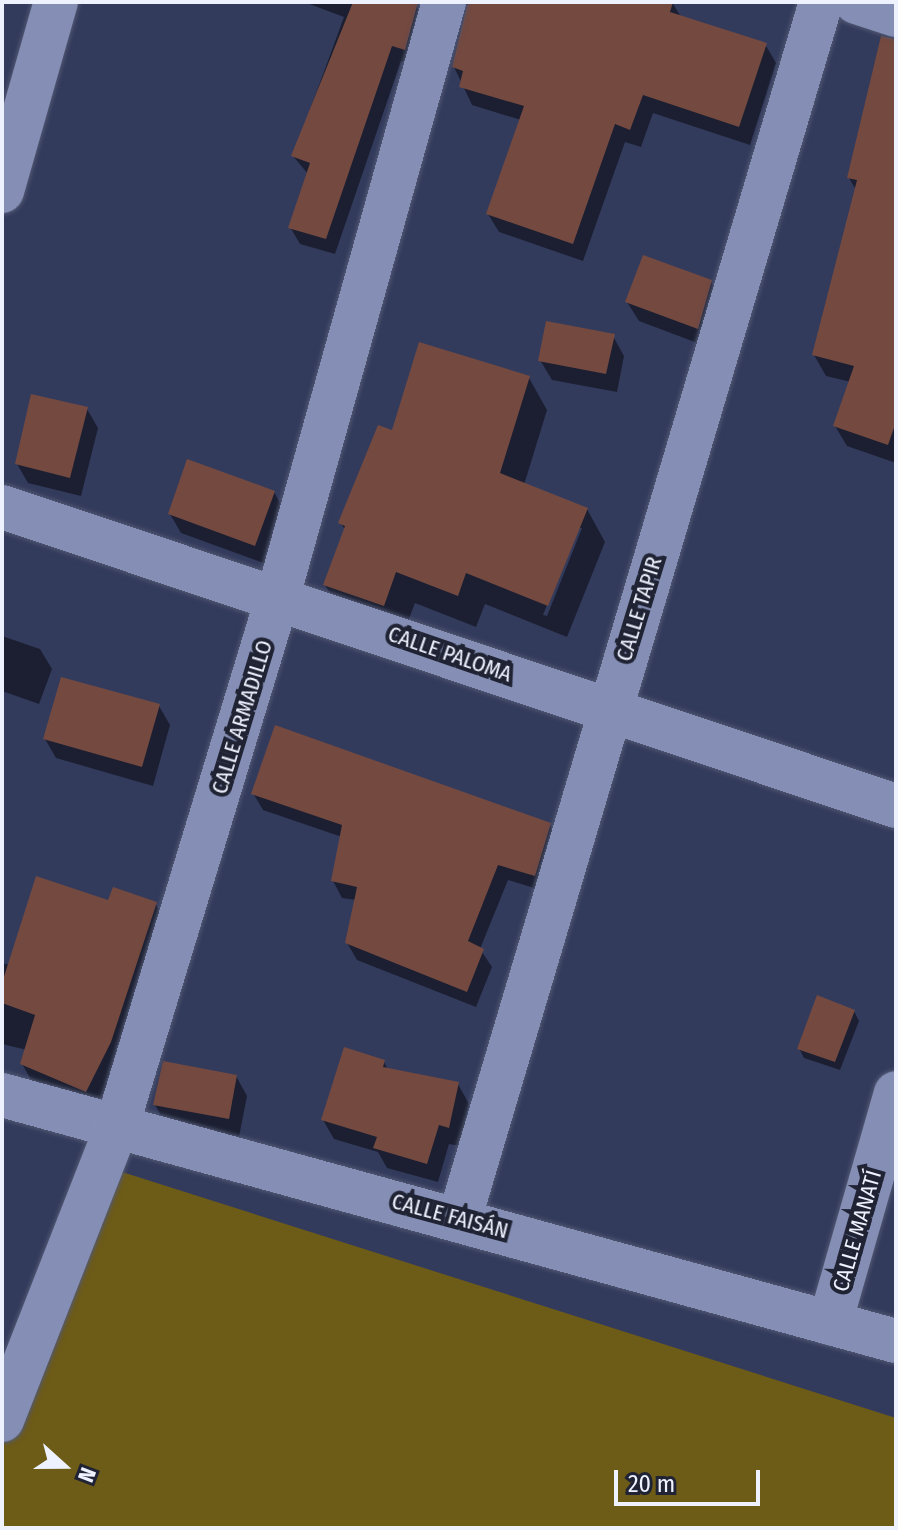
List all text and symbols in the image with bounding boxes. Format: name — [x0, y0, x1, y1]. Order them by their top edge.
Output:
street label: CALLE TAPIR — [611, 554, 667, 664]
street label: CALLE PALOMA — [385, 621, 515, 687]
street label: CALLE ARMADILLO — [206, 637, 278, 797]
street label: CALLE MANATÍ — [827, 1167, 887, 1295]
street label: CALLE FAISÁN — [389, 1188, 511, 1244]
north arrow — [24, 1426, 104, 1506]
scale bar — [618, 1454, 764, 1504]
text: N — [72, 1464, 102, 1486]
text: 20 m — [628, 1470, 675, 1498]

